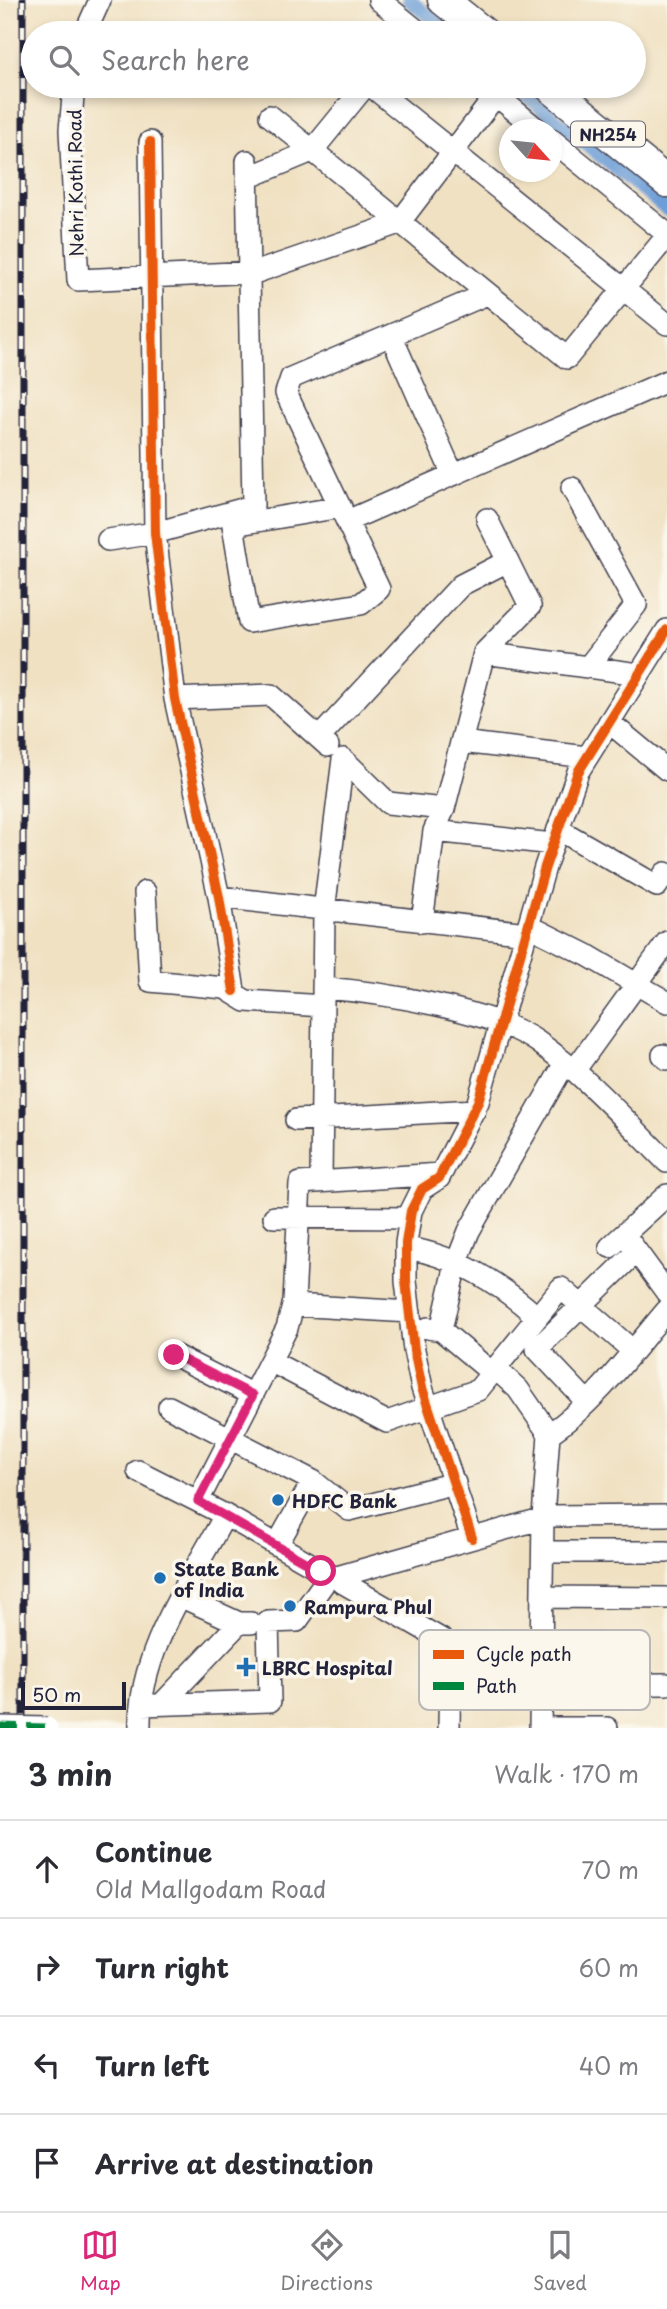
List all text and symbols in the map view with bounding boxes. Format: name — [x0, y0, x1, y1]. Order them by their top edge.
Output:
search box — [21, 21, 646, 98]
text: Search here — [101, 40, 250, 79]
icon: search — [45, 41, 83, 79]
street label: Nehri Kothi Road — [60, 109, 90, 257]
north arrow — [499, 119, 562, 182]
road number: NH254 — [571, 122, 645, 146]
route end — [158, 1339, 189, 1370]
place label: HDFC Bank — [292, 1487, 397, 1514]
marker: HDFC Bank — [270, 1492, 286, 1508]
place label: State Bank of India — [174, 1555, 279, 1603]
route start — [305, 1555, 336, 1586]
marker: State Bank of India — [152, 1570, 168, 1586]
place label: Rampura Phul — [304, 1593, 432, 1620]
marker: Rampura Phul — [282, 1598, 298, 1614]
legend — [419, 1630, 650, 1710]
text: Cycle path — [476, 1639, 572, 1667]
place label: LBRC Hospital — [262, 1654, 393, 1681]
marker: LBRC Hospital — [236, 1657, 256, 1677]
text: Path — [476, 1671, 517, 1699]
scale bar — [21, 1679, 126, 1711]
text: 50 m — [32, 1680, 81, 1708]
text: 3 min — [28, 1751, 113, 1796]
text: Walk · 170 m — [494, 1756, 639, 1791]
text: Continue — [95, 1832, 212, 1871]
icon: ahead — [28, 1850, 66, 1888]
text: 70 m — [581, 1852, 639, 1887]
text: Old Mallgodam Road — [95, 1871, 326, 1906]
icon: right — [28, 1948, 66, 1986]
text: Turn right — [95, 1948, 229, 1987]
text: 60 m — [579, 1950, 639, 1985]
icon: left — [28, 2046, 66, 2084]
text: Turn left — [95, 2046, 210, 2085]
text: 40 m — [579, 2048, 639, 2083]
icon: arrive — [28, 2144, 66, 2182]
text: Arrive at destination — [95, 2144, 374, 2183]
tab: Map — [80, 2226, 121, 2296]
tab: Directions — [281, 2226, 373, 2296]
tab: Saved — [533, 2226, 587, 2296]

